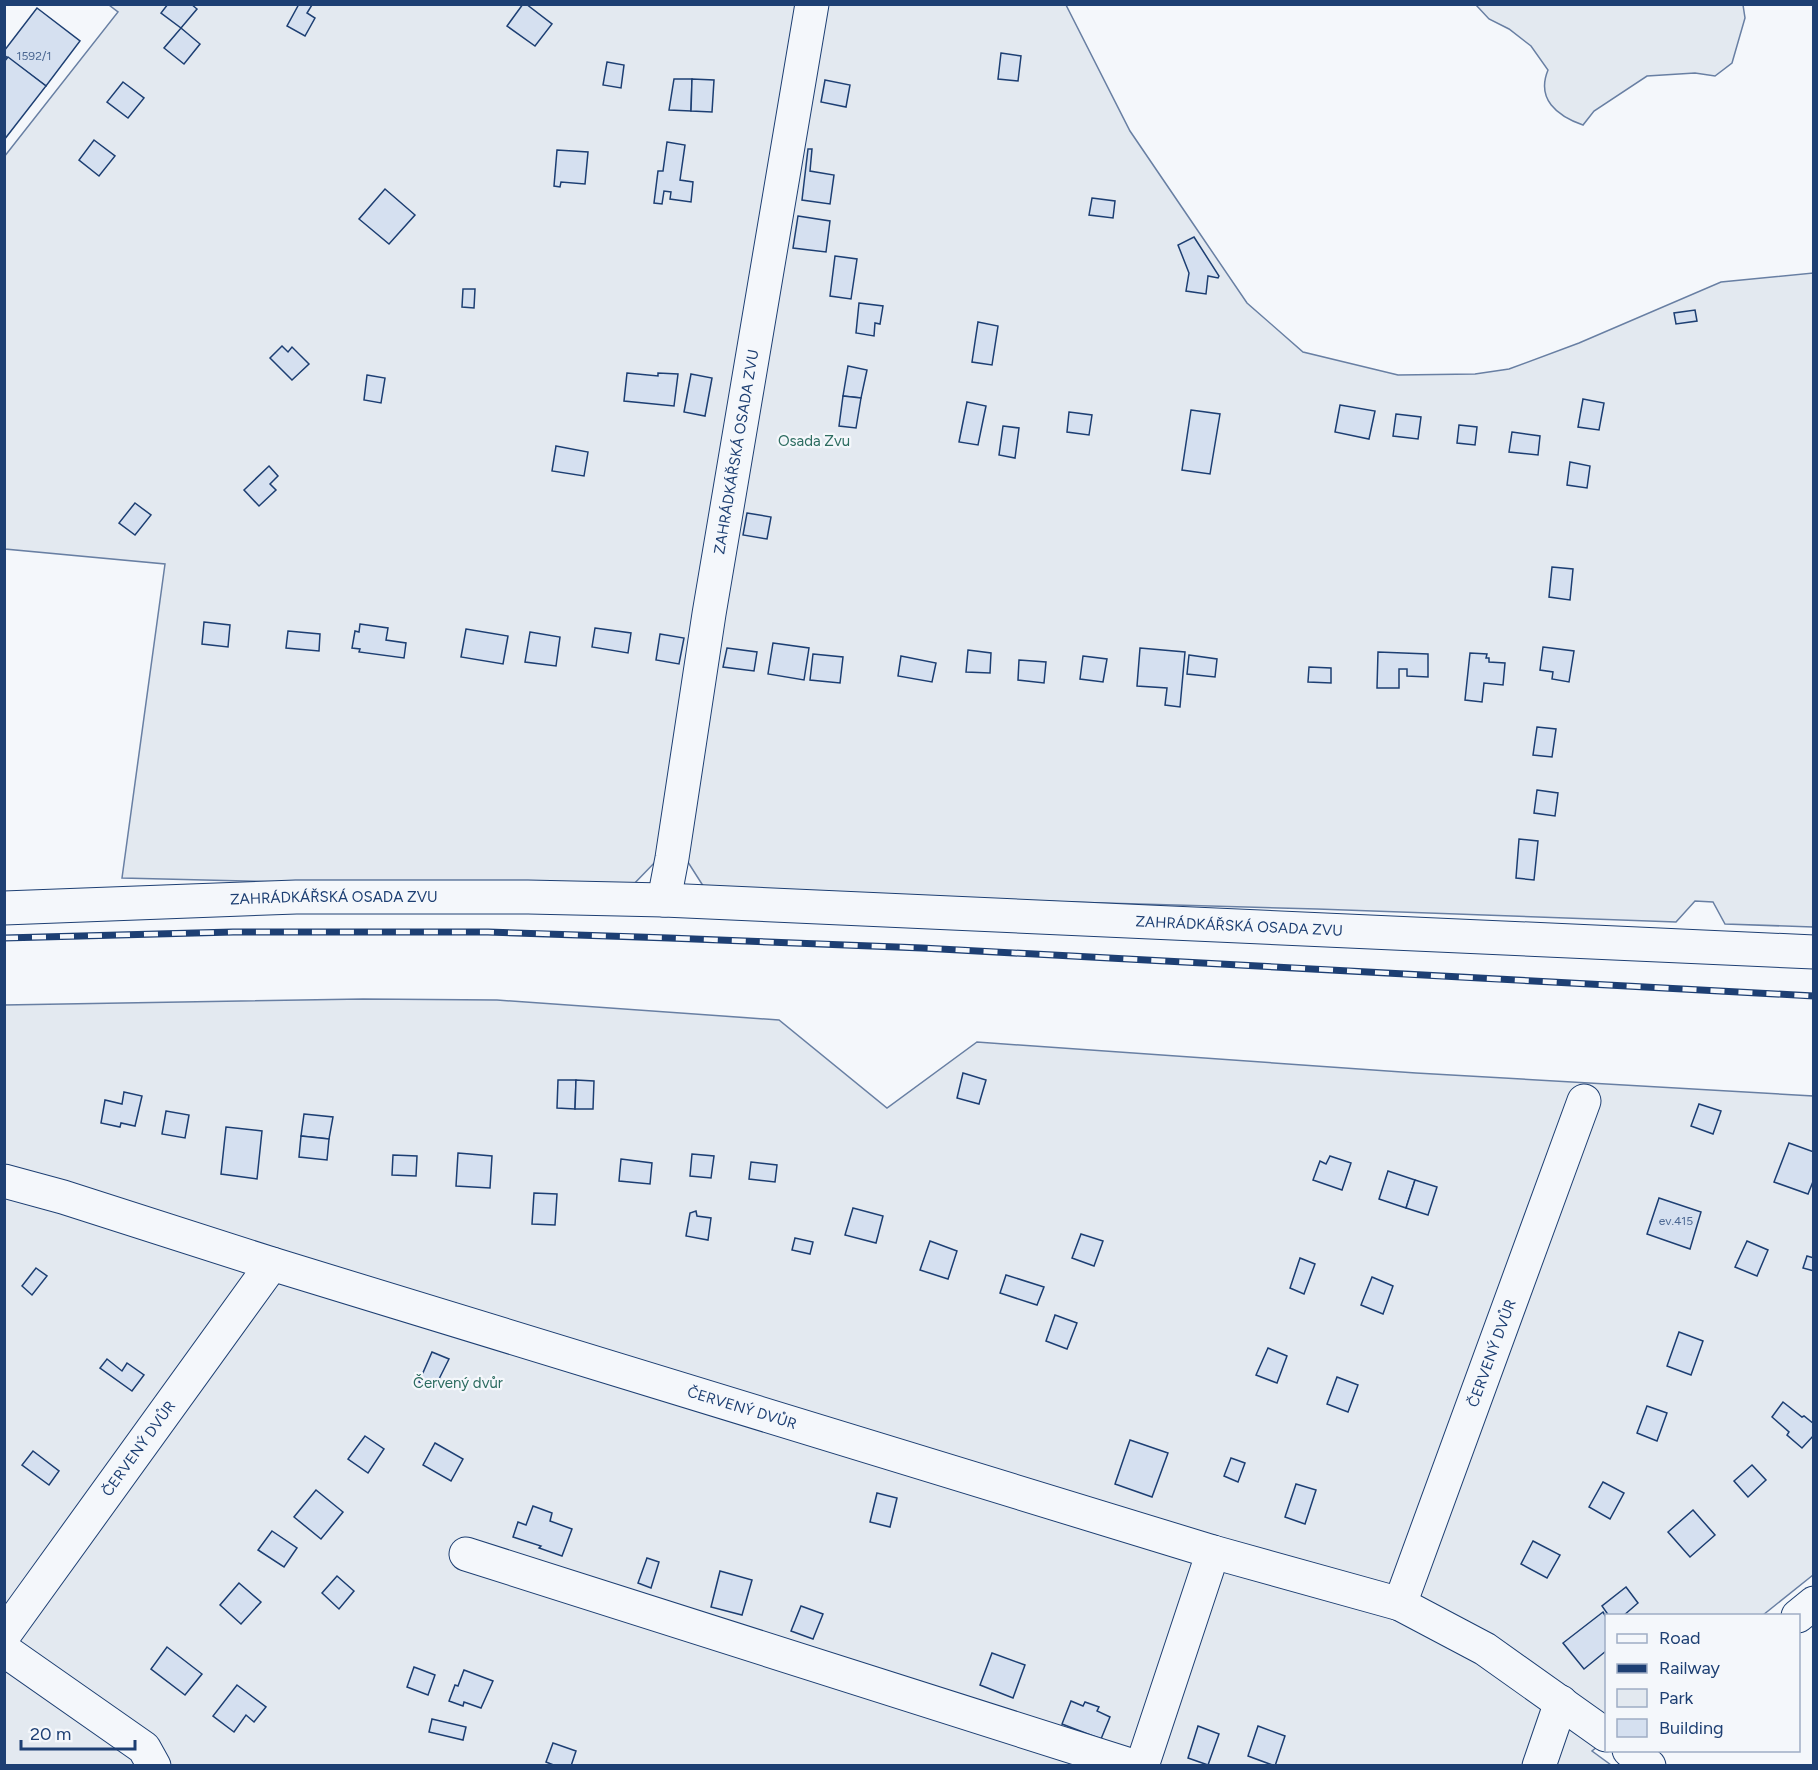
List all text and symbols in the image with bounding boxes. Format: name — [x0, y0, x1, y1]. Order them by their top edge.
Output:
house number: 1592/1 — [17, 49, 51, 63]
street label: ZAHRÁDKÁŘSKÁ OSADA ZVU — [710, 348, 763, 556]
park label: Osada Zvu — [778, 432, 850, 450]
street label: ZAHRÁDKÁŘSKÁ OSADA ZVU — [230, 888, 438, 908]
street label: ZAHRÁDKÁŘSKÁ OSADA ZVU — [1135, 912, 1343, 940]
house number: ev.415 — [1659, 1214, 1693, 1228]
street label: ČERVENÝ DVŮR — [1464, 1297, 1520, 1410]
park label: Červený dvůr — [413, 1374, 503, 1392]
street label: ČERVENÝ DVŮR — [685, 1383, 799, 1433]
street label: ČERVENÝ DVŮR — [98, 1397, 179, 1500]
legend — [1605, 1614, 1800, 1752]
text: Road — [1659, 1627, 1700, 1649]
text: Railway — [1659, 1657, 1721, 1679]
text: Park — [1659, 1687, 1694, 1709]
scale bar — [21, 1713, 135, 1751]
text: Building — [1659, 1717, 1724, 1739]
text: 20 m — [30, 1723, 71, 1745]

